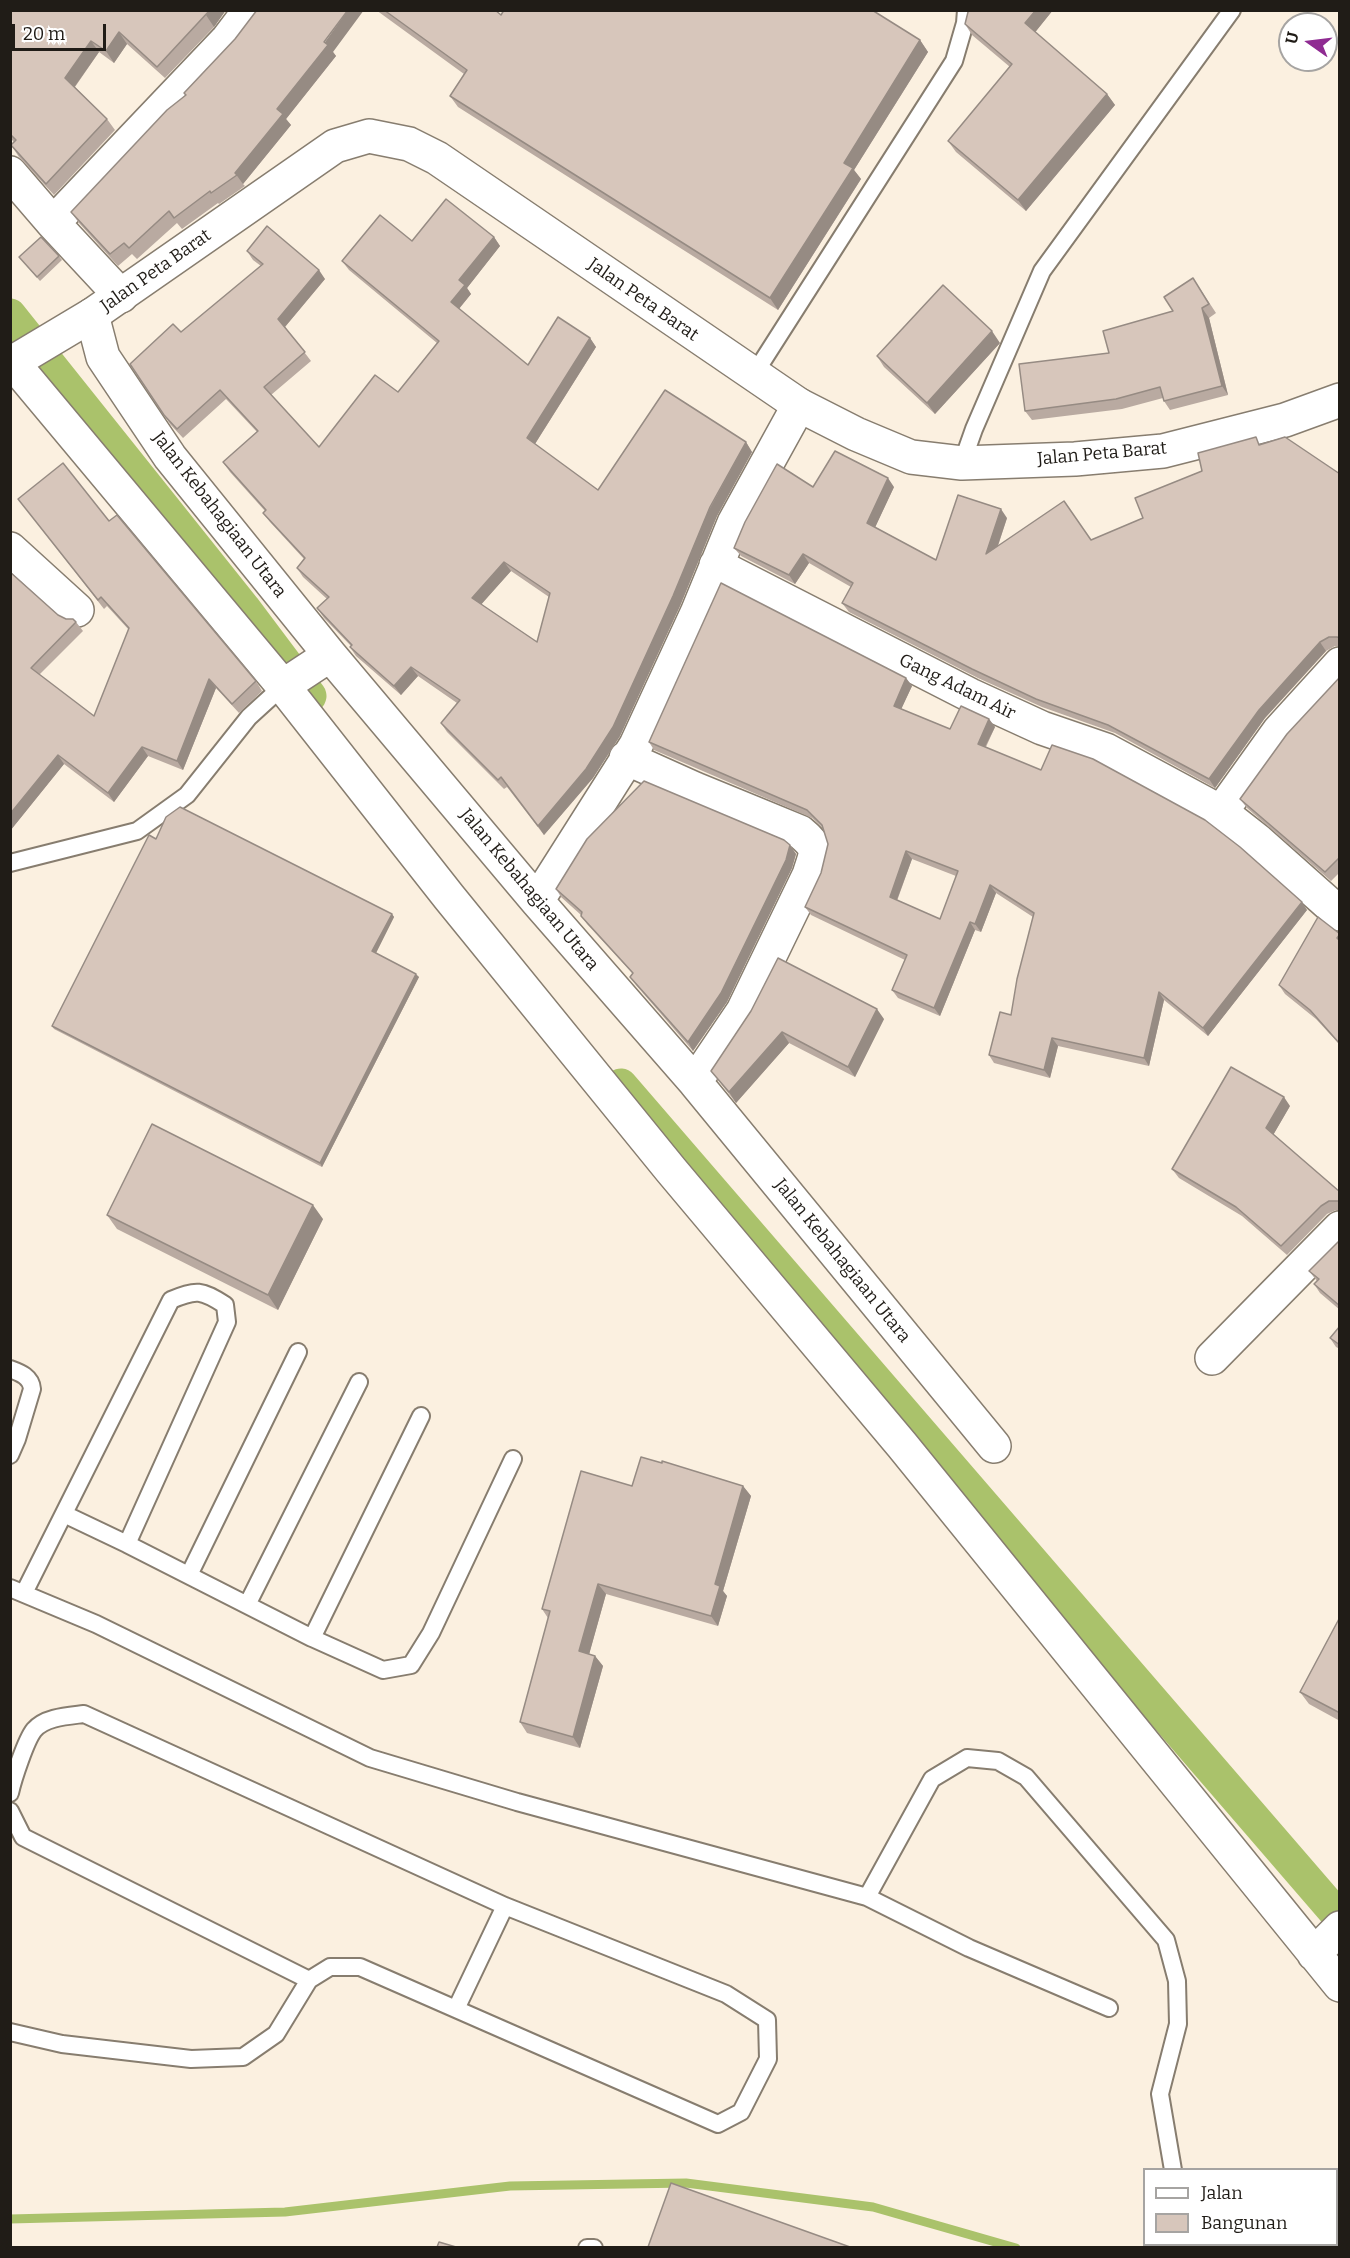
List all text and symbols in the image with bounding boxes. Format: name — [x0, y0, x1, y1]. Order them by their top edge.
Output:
scale bar — [15, 12, 110, 50]
north arrow — [1278, 12, 1338, 72]
text: 20 m — [23, 23, 65, 45]
text: U — [1281, 30, 1303, 46]
street label: Jalan Peta Barat — [97, 225, 215, 317]
street label: Jalan Peta Barat — [584, 254, 702, 346]
street label: Jalan Kebahagiaan Utara — [147, 428, 291, 602]
street label: Jalan Peta Barat — [1036, 438, 1168, 470]
street label: Gang Adam Air — [895, 649, 1019, 725]
street label: Jalan Kebahagiaan Utara — [455, 805, 603, 975]
street label: Jalan Kebahagiaan Utara — [769, 1175, 915, 1347]
legend — [1143, 2168, 1338, 2246]
text: Jalan — [1201, 2182, 1243, 2204]
text: Bangunan — [1201, 2212, 1287, 2234]

